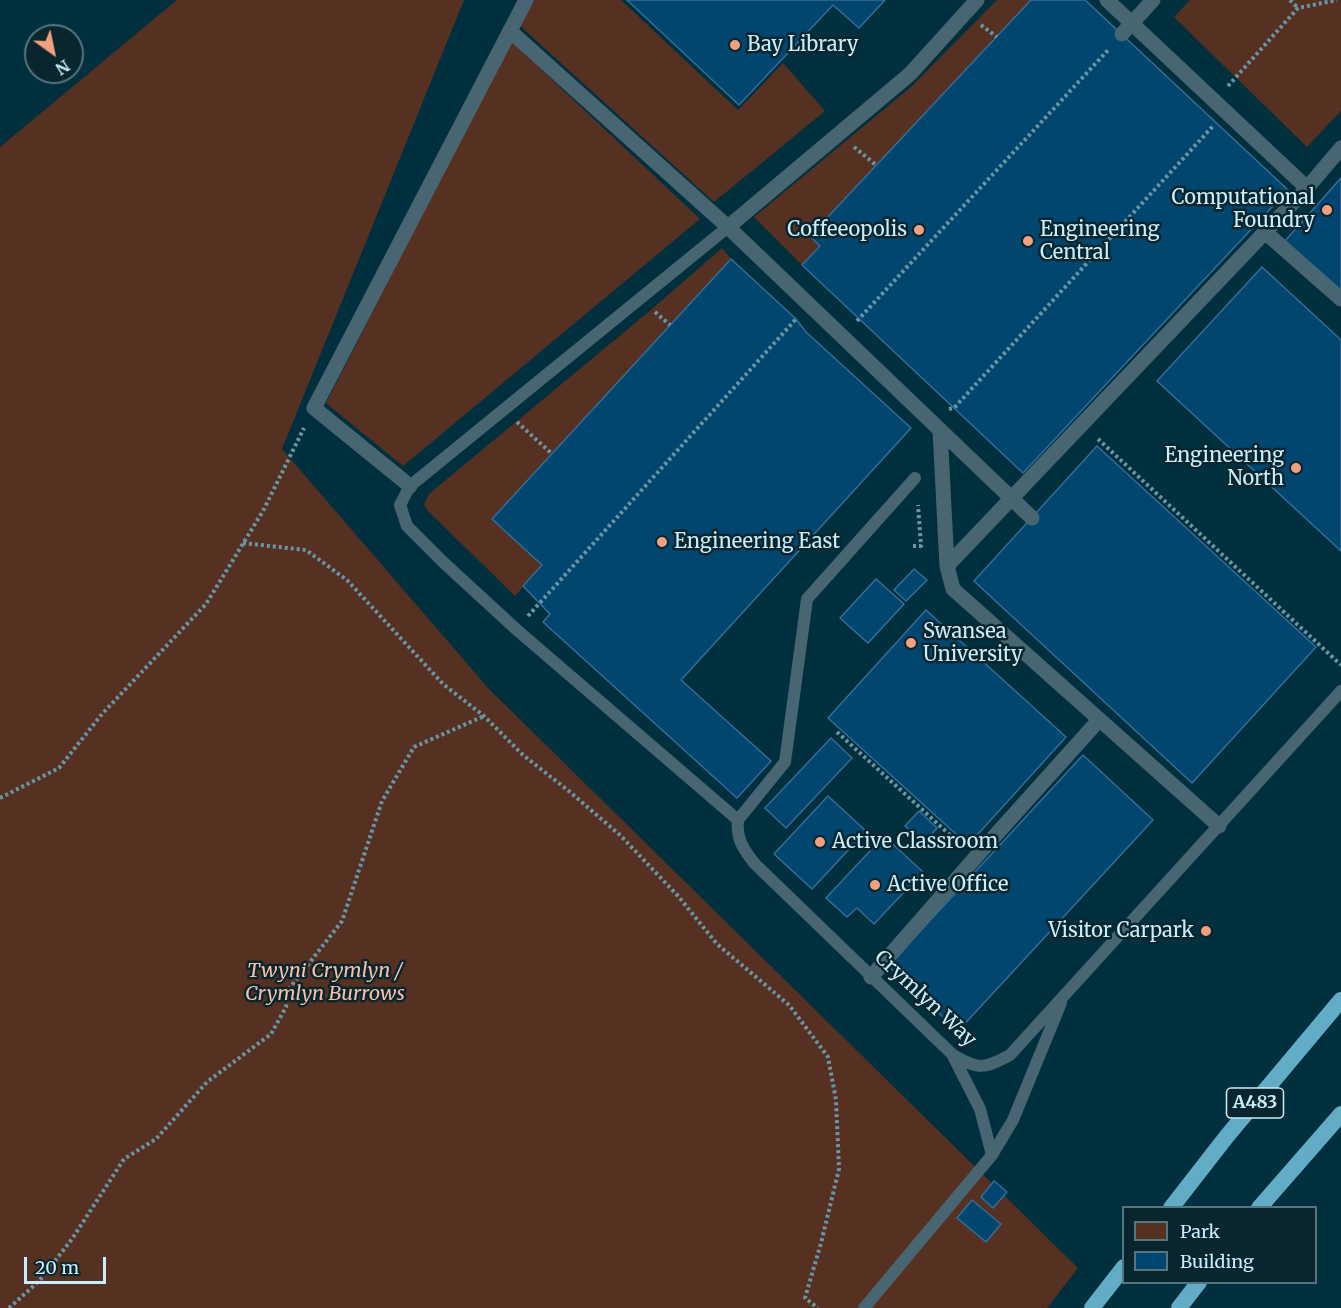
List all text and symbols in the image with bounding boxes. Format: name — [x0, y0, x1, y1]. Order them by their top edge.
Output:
north arrow — [24, 24, 84, 84]
place label: Bay Library — [747, 33, 859, 57]
marker: Bay Library — [728, 38, 742, 52]
text: N — [52, 56, 73, 79]
place label: Computational Foundry — [1172, 186, 1315, 233]
marker: Computational Foundry — [1320, 203, 1334, 217]
place label: Coffeeopolis — [787, 218, 907, 242]
place label: Engineering Central — [1040, 218, 1160, 265]
marker: Coffeeopolis — [912, 223, 926, 237]
marker: Engineering Central — [1021, 234, 1035, 248]
place label: Engineering North — [1164, 444, 1284, 491]
marker: Engineering North — [1289, 461, 1303, 475]
place label: Engineering East — [674, 530, 840, 554]
marker: Engineering East — [655, 535, 669, 549]
place label: Swansea University — [923, 620, 1023, 667]
marker: Swansea University — [904, 636, 918, 650]
place label: Active Classroom — [832, 830, 998, 854]
marker: Active Classroom — [813, 835, 827, 849]
place label: Active Office — [887, 873, 1008, 897]
marker: Active Office — [868, 878, 882, 892]
place label: Visitor Carpark — [1048, 919, 1194, 943]
marker: Visitor Carpark — [1199, 924, 1213, 938]
street label: Crymlyn Way — [869, 946, 981, 1052]
park label: Twyni Crymlyn / Crymlyn Burrows — [245, 959, 405, 1006]
road number: A483 — [1226, 1088, 1284, 1118]
legend — [1122, 1206, 1317, 1284]
text: Park — [1180, 1220, 1220, 1243]
scale bar — [27, 1245, 110, 1283]
text: Building — [1180, 1250, 1254, 1273]
text: 20 m — [35, 1256, 79, 1279]

